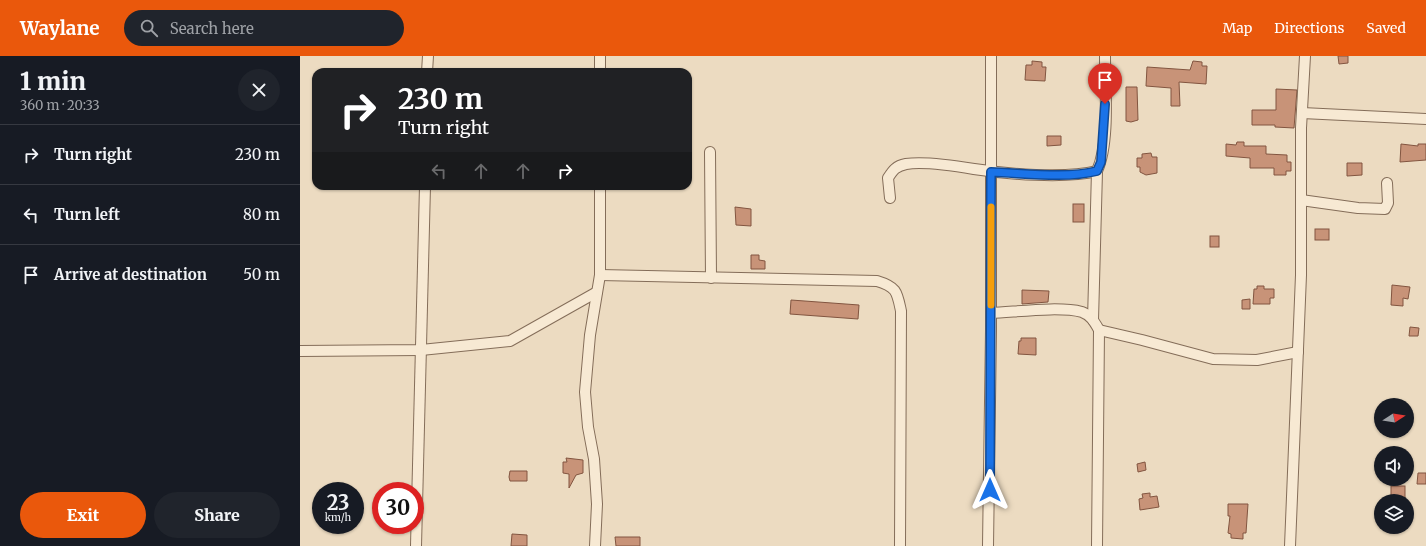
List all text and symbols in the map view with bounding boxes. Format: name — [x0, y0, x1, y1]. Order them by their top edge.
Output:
search box — [124, 10, 404, 46]
text: Waylane — [20, 16, 100, 40]
icon: search — [138, 17, 160, 39]
text: Search here — [170, 19, 254, 38]
text: Map — [1222, 19, 1252, 37]
text: Directions — [1274, 19, 1344, 37]
text: Saved — [1366, 19, 1406, 37]
pin — [1088, 63, 1122, 104]
text: 1 min — [20, 66, 86, 97]
button: close — [238, 69, 280, 111]
icon: arrive — [1094, 69, 1116, 91]
text: 230 m — [398, 81, 483, 117]
icon: right — [332, 84, 384, 136]
text: 360 m · 20:33 — [20, 97, 100, 114]
text: Turn right — [398, 116, 489, 139]
icon: right — [20, 144, 42, 166]
text: Turn right — [54, 145, 132, 164]
text: 230 m — [235, 145, 280, 164]
icon: left — [428, 160, 450, 182]
icon: ahead — [470, 160, 492, 182]
icon: ahead — [512, 160, 534, 182]
icon: right — [554, 160, 576, 182]
icon: left — [20, 204, 42, 226]
text: Turn left — [54, 205, 120, 224]
text: 80 m — [243, 205, 280, 224]
icon: arrive — [20, 264, 42, 286]
text: Arrive at destination — [54, 265, 207, 284]
text: 50 m — [243, 265, 280, 284]
north arrow — [1374, 398, 1414, 438]
map controls — [1374, 398, 1414, 534]
button: sound — [1374, 446, 1414, 486]
position arrow — [969, 469, 1011, 511]
speed limit sign: 30 — [372, 482, 424, 534]
text: 23 — [327, 490, 349, 515]
button: Exit — [20, 492, 146, 538]
button: Share — [154, 492, 280, 538]
button: layers — [1374, 494, 1414, 534]
text: km/h — [325, 511, 351, 524]

